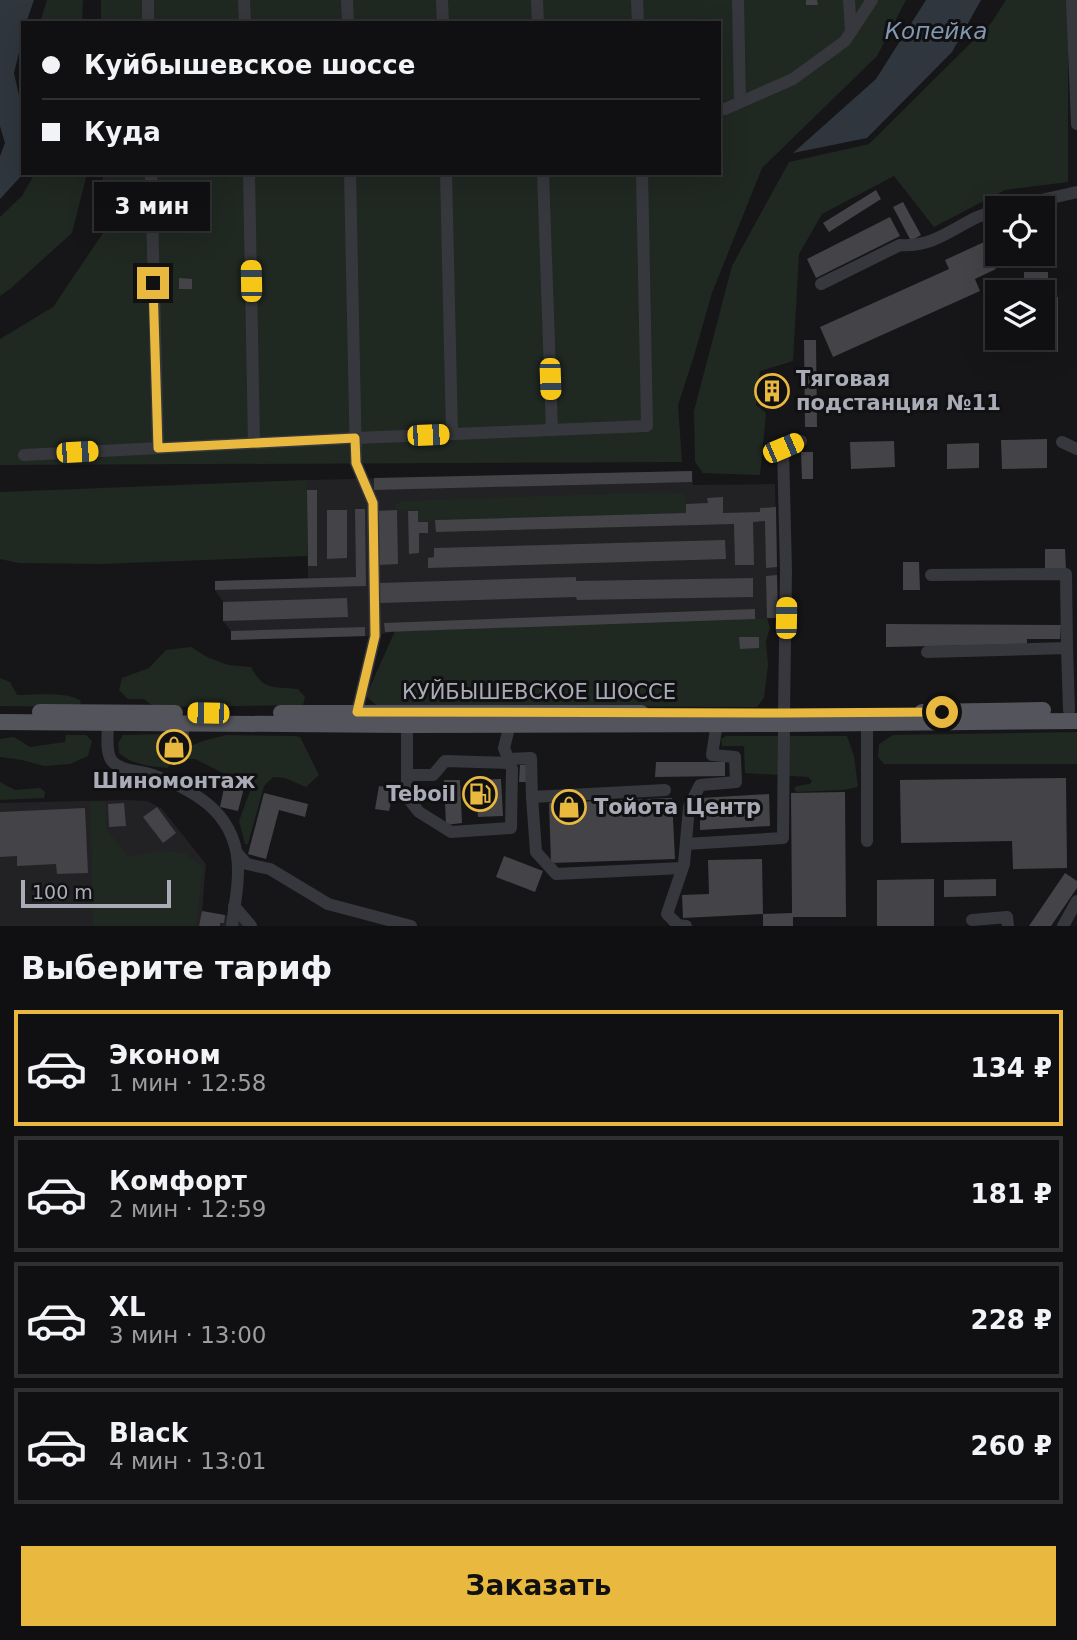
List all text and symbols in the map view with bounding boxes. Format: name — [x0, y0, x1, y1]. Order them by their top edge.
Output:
water label: Копейка — [885, 18, 987, 44]
text: Куйбышевское шоссе — [84, 50, 415, 80]
text: Куда — [84, 117, 161, 147]
callout: 3 мин — [95, 182, 211, 230]
text: 3 мин — [115, 193, 189, 219]
map controls — [985, 196, 1055, 350]
button: locate — [985, 196, 1055, 266]
car — [241, 260, 262, 302]
route end — [137, 267, 169, 299]
button: layers — [985, 280, 1055, 350]
car — [539, 358, 562, 400]
place label: Тяговая подстанция №11 — [796, 367, 1001, 415]
building icon: Тяговая подстанция №11 — [753, 372, 791, 410]
car — [407, 424, 450, 446]
car — [760, 430, 807, 466]
car — [56, 440, 99, 464]
car — [776, 597, 797, 639]
street label: КУЙБЫШЕВСКОЕ ШОССЕ — [402, 679, 676, 704]
route start — [926, 696, 958, 728]
car — [187, 702, 230, 724]
shop icon: Шиномонтаж — [155, 728, 193, 766]
place label: Шиномонтаж — [93, 769, 256, 793]
fuel station icon: Teboil — [461, 775, 499, 813]
place label: Teboil — [386, 782, 456, 806]
shop icon: Тойота Центр — [550, 788, 588, 826]
place label: Тойота Центр — [594, 795, 761, 819]
scale bar — [21, 877, 172, 909]
text: 100 m — [32, 881, 93, 903]
text: Выберите тариф — [21, 949, 332, 987]
icon: car — [25, 1037, 88, 1100]
text: Эконом — [109, 1040, 221, 1070]
text: 134 ₽ — [971, 1053, 1052, 1083]
text: 1 мин · 12:58 — [109, 1070, 267, 1096]
icon: car — [25, 1163, 88, 1226]
text: Комфорт — [109, 1166, 247, 1196]
text: 181 ₽ — [971, 1179, 1052, 1209]
text: 2 мин · 12:59 — [109, 1196, 267, 1222]
icon: car — [25, 1289, 88, 1352]
text: XL — [109, 1292, 146, 1322]
text: 228 ₽ — [971, 1305, 1052, 1335]
text: 3 мин · 13:00 — [109, 1322, 267, 1348]
icon: car — [25, 1415, 88, 1478]
text: Black — [109, 1418, 188, 1448]
text: 260 ₽ — [971, 1431, 1052, 1461]
text: 4 мин · 13:01 — [109, 1448, 267, 1474]
button: Заказать — [21, 1546, 1056, 1626]

